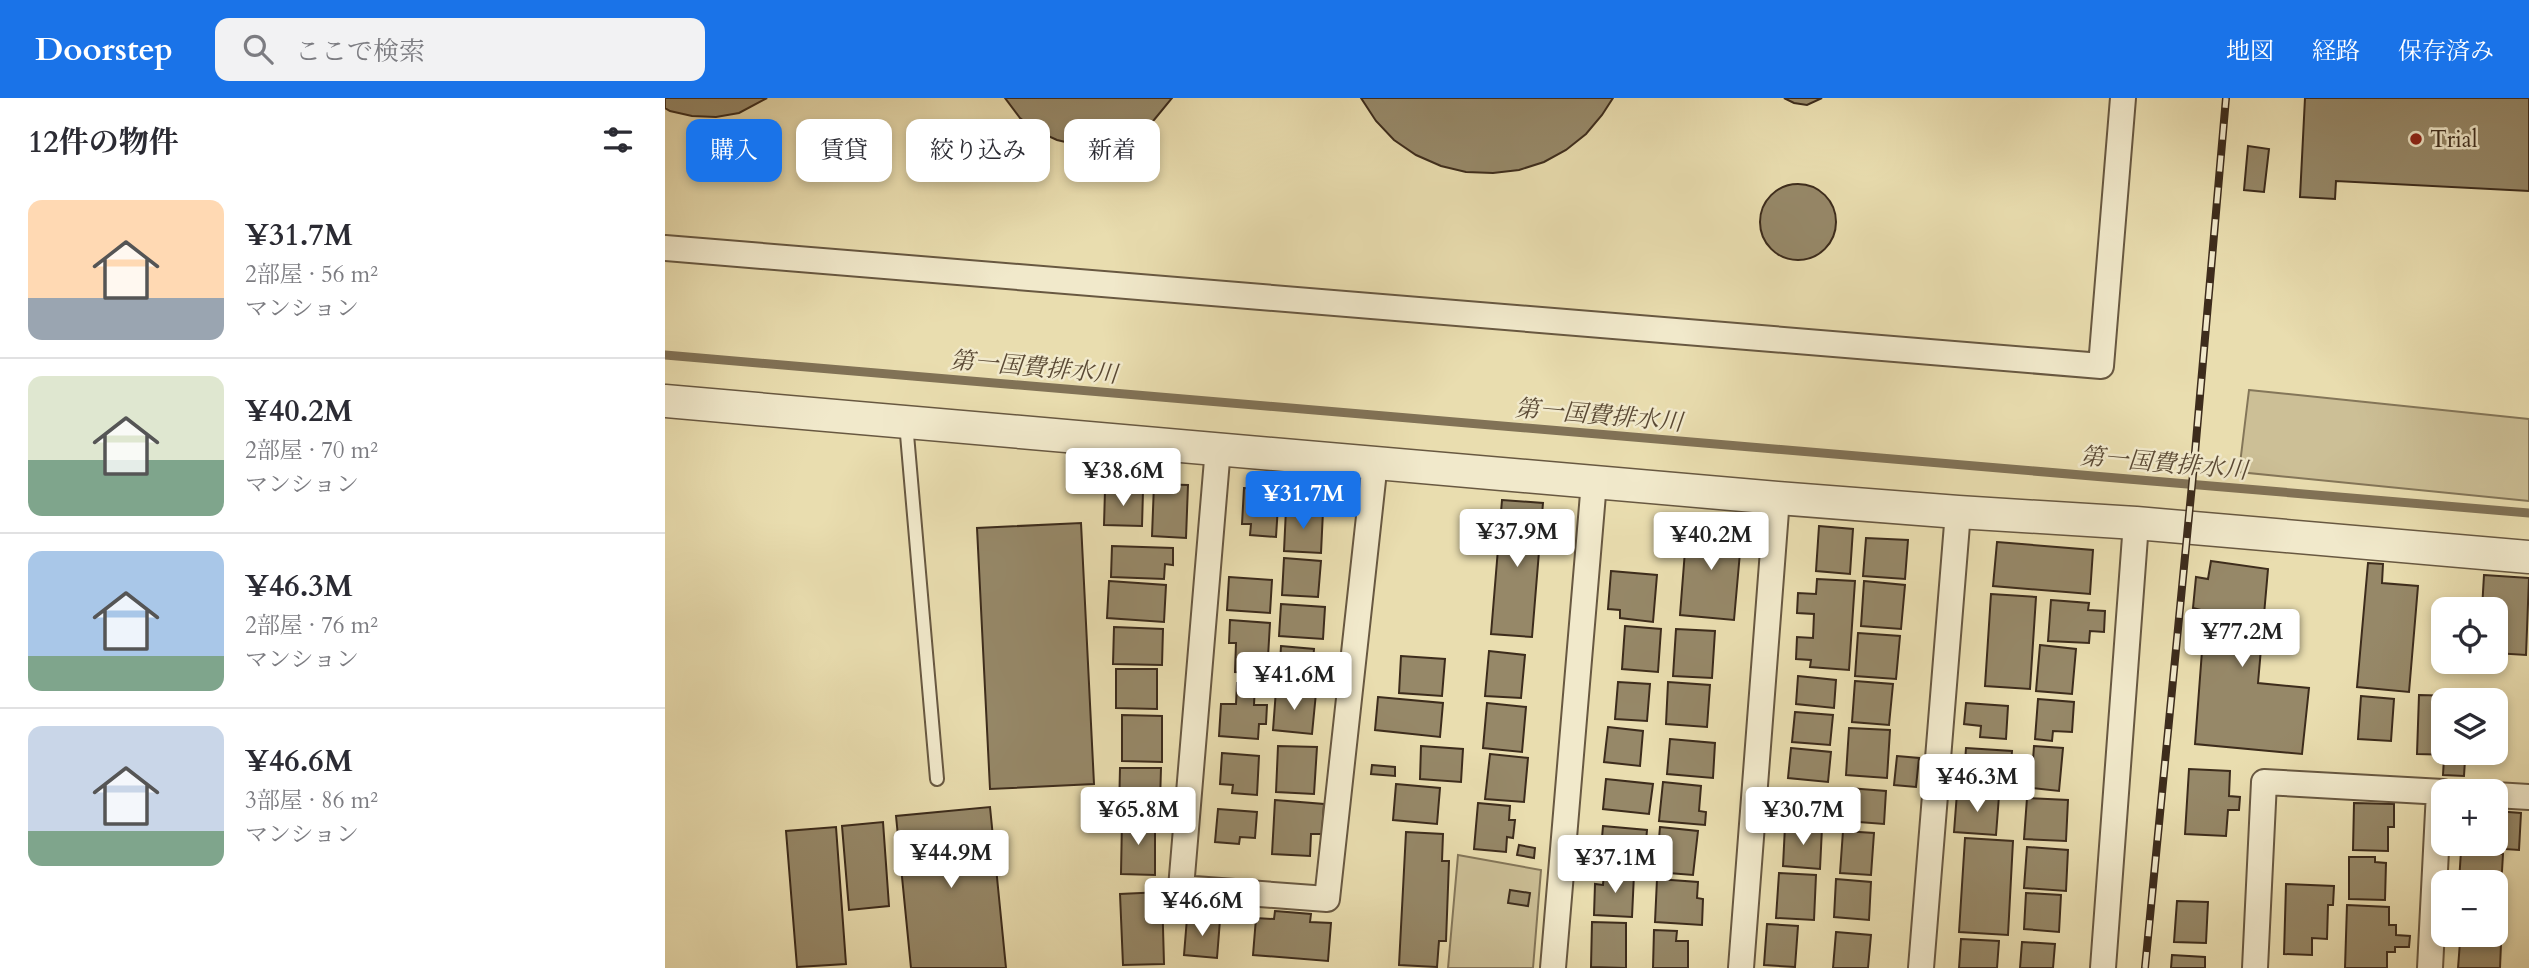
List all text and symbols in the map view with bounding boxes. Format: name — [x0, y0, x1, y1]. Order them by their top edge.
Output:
search box — [215, 18, 705, 81]
text: Doorstep — [35, 27, 173, 72]
icon: search — [239, 30, 277, 68]
text: ここで検索 — [295, 34, 425, 69]
text: 地図 — [2226, 35, 2274, 68]
text: 経路 — [2312, 35, 2360, 68]
text: 保存済み — [2398, 35, 2494, 68]
chip: 購入 — [686, 119, 782, 182]
chip: 賃貸 — [796, 119, 892, 182]
chip: 絞り込み — [906, 119, 1050, 182]
chip: 新着 — [1064, 119, 1160, 182]
icon: filters — [599, 121, 637, 159]
text: 12件の物件 — [28, 122, 179, 163]
place label: Trial — [2430, 124, 2478, 155]
marker: Trial — [2408, 131, 2424, 147]
text: ¥31.7M — [245, 215, 353, 256]
icon: home — [84, 228, 168, 312]
text: 2部屋 · 56 m² — [245, 259, 378, 290]
text: マンション — [245, 293, 359, 324]
water label: 第一国費排水川 — [949, 344, 1122, 392]
text: ¥40.2M — [245, 391, 353, 432]
water label: 第一国費排水川 — [1514, 392, 1687, 440]
icon: home — [84, 404, 168, 488]
text: 2部屋 · 70 m² — [245, 435, 378, 466]
water label: 第一国費排水川 — [2079, 440, 2252, 488]
pin: ¥38.6M — [1066, 448, 1180, 508]
text: ¥38.6M — [1082, 455, 1164, 486]
text: マンション — [245, 469, 359, 500]
pin: ¥31.7M — [1246, 472, 1360, 531]
text: ¥31.7M — [1262, 478, 1344, 509]
pin: ¥37.9M — [1460, 510, 1574, 569]
pin: ¥40.2M — [1654, 512, 1768, 572]
text: ¥37.9M — [1476, 516, 1558, 547]
text: ¥40.2M — [1670, 519, 1752, 550]
text: ¥46.3M — [245, 566, 353, 607]
icon: home — [84, 579, 168, 663]
map controls — [2431, 597, 2508, 947]
button: locate — [2431, 597, 2508, 674]
text: 2部屋 · 76 m² — [245, 610, 378, 641]
pin: ¥77.2M — [2185, 610, 2299, 669]
text: ¥77.2M — [2201, 616, 2283, 647]
text: マンション — [245, 644, 359, 675]
pin: ¥41.6M — [1237, 652, 1351, 712]
text: ¥41.6M — [1253, 659, 1335, 690]
button: layers — [2431, 688, 2508, 765]
text: ¥46.6M — [245, 741, 353, 782]
icon: home — [84, 754, 168, 838]
pin: ¥46.3M — [1920, 754, 2034, 814]
text: ¥46.3M — [1936, 761, 2018, 792]
button: + — [2431, 779, 2508, 856]
text: 3部屋 · 86 m² — [245, 785, 378, 816]
pin: ¥65.8M — [1081, 788, 1195, 847]
pin: ¥30.7M — [1746, 788, 1860, 847]
text: ¥65.8M — [1097, 794, 1179, 825]
text: ¥30.7M — [1762, 794, 1844, 825]
text: マンション — [245, 819, 359, 850]
pin: ¥44.9M — [894, 830, 1008, 890]
pin: ¥37.1M — [1558, 836, 1672, 895]
text: ¥44.9M — [910, 837, 992, 868]
text: ¥37.1M — [1574, 842, 1656, 873]
button: − — [2431, 870, 2508, 947]
pin: ¥46.6M — [1145, 878, 1259, 938]
text: ¥46.6M — [1161, 885, 1243, 916]

